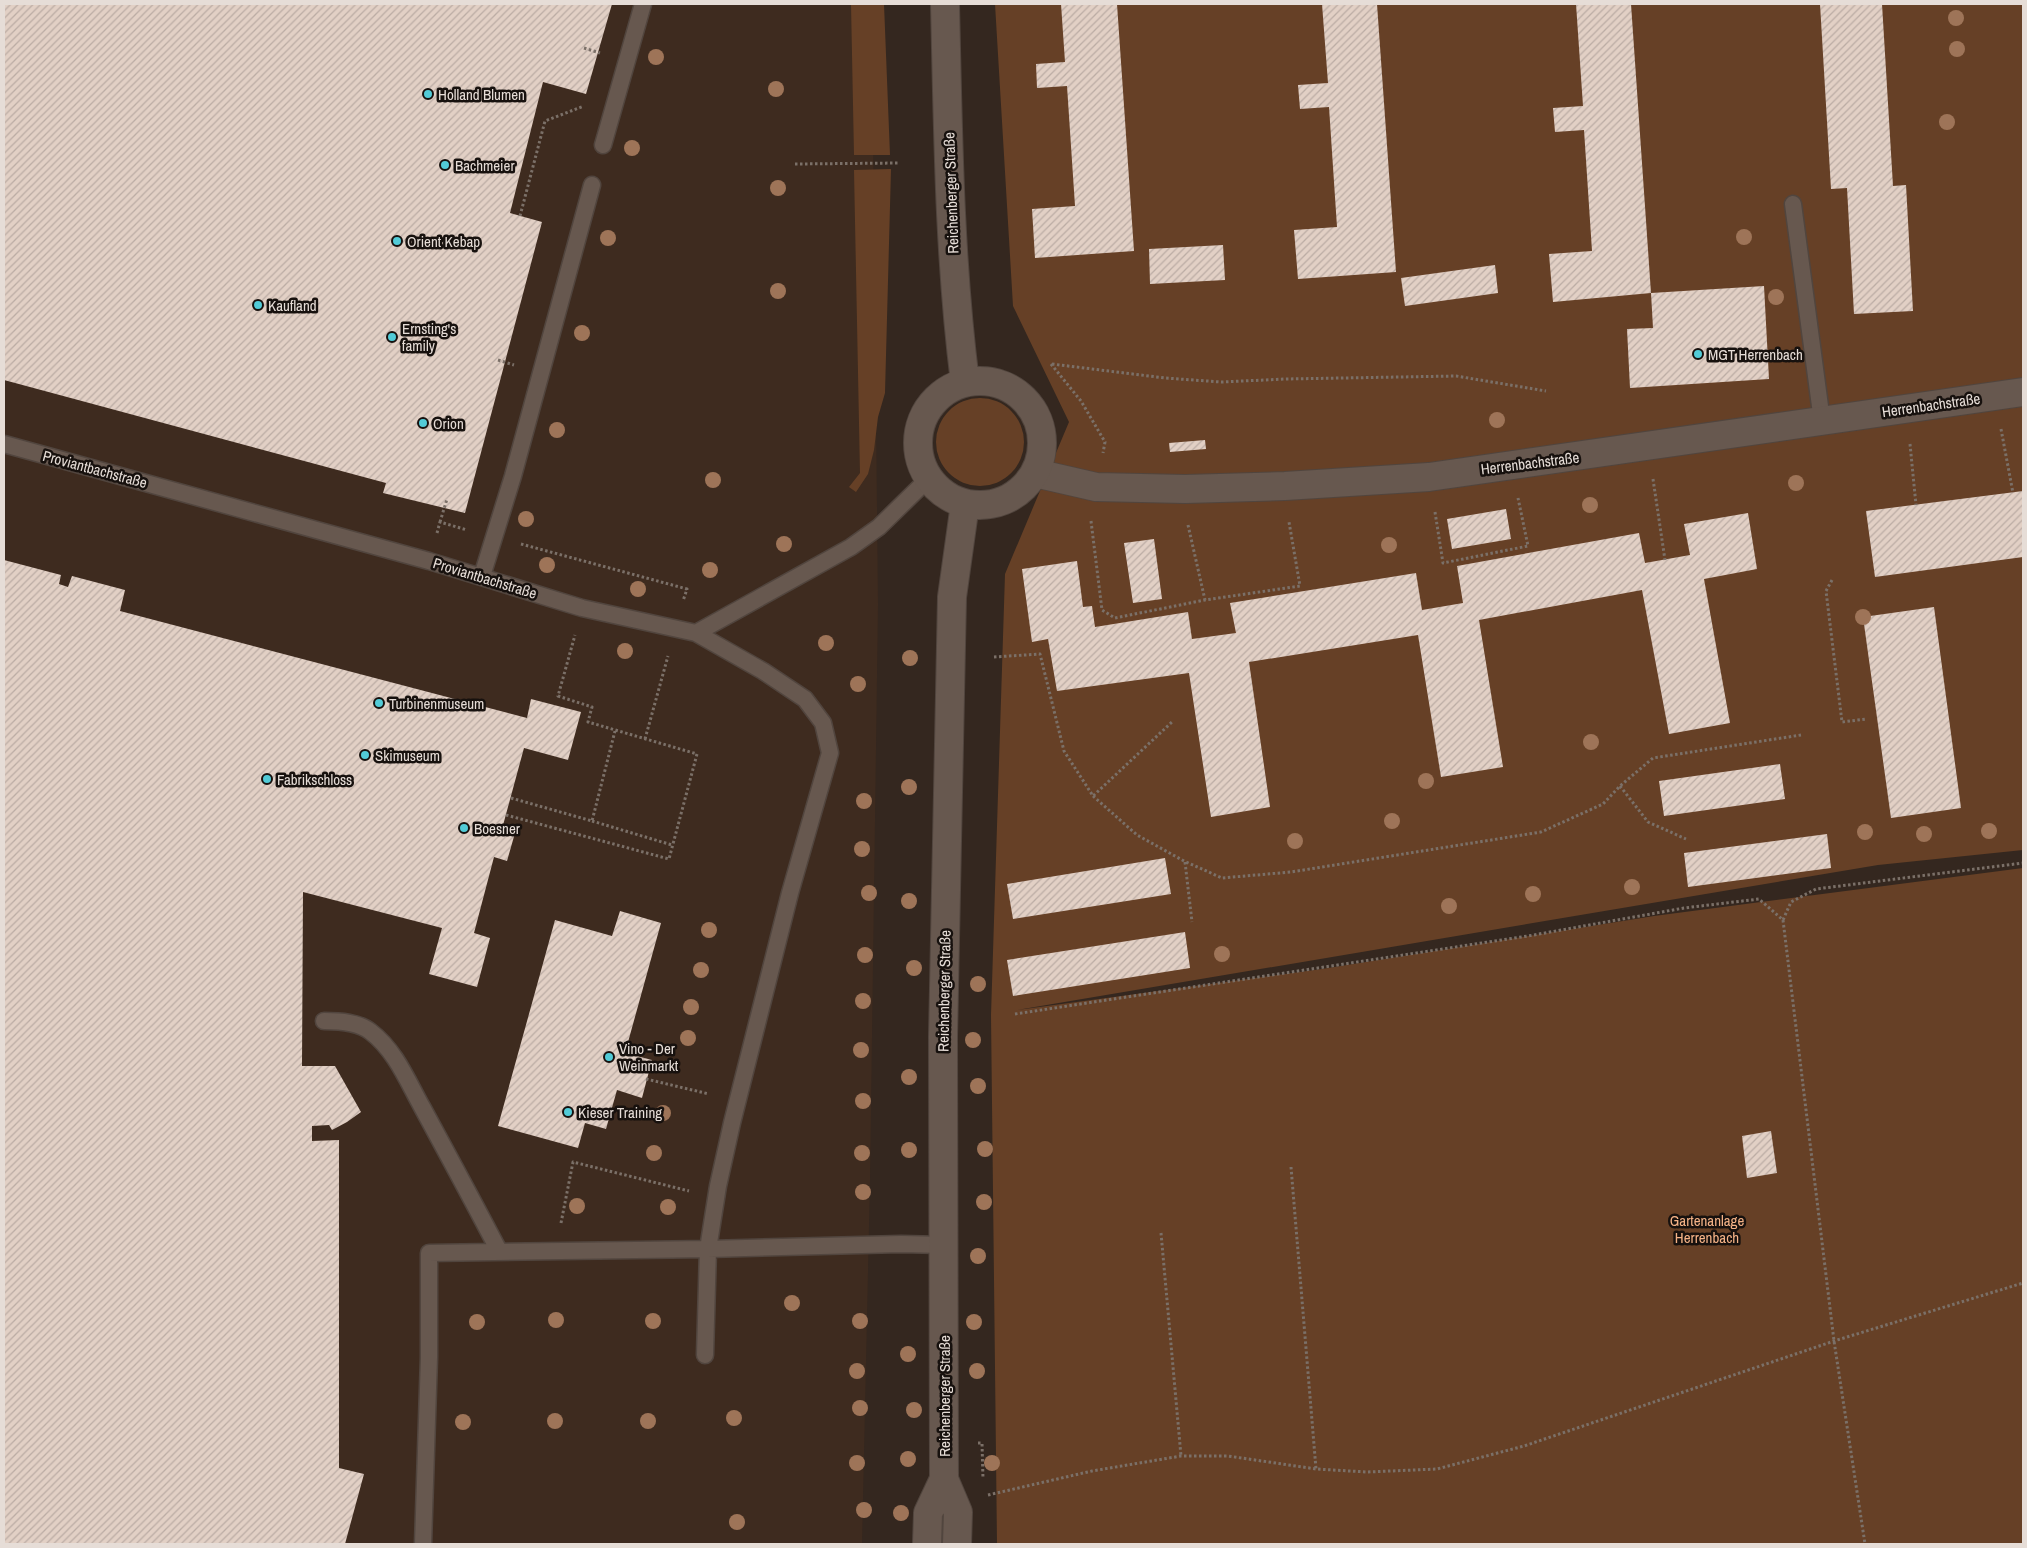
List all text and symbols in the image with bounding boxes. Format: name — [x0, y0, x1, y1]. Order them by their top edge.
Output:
place label: Holland Blumen — [438, 84, 525, 105]
marker: Holland Blumen — [422, 88, 434, 100]
street label: Reichenberger Straße — [938, 132, 964, 254]
place label: Bachmeier — [455, 155, 514, 176]
marker: Bachmeier — [439, 159, 451, 171]
place label: Orient Kebap — [407, 231, 480, 252]
marker: Orient Kebap — [391, 235, 403, 247]
place label: Kaufland — [268, 295, 317, 316]
marker: Kaufland — [252, 299, 264, 311]
place label: Ernsting's family — [402, 318, 456, 356]
marker: Ernsting's family — [386, 331, 398, 343]
place label: MGT Herrenbach — [1708, 344, 1803, 365]
marker: MGT Herrenbach — [1692, 348, 1704, 360]
street label: Herrenbachstraße — [1880, 388, 1982, 422]
place label: Orion — [433, 413, 464, 434]
marker: Orion — [417, 417, 429, 429]
street label: Proviantbachstraße — [40, 445, 150, 493]
street label: Herrenbachstraße — [1480, 447, 1581, 479]
street label: Proviantbachstraße — [431, 552, 540, 604]
place label: Turbinenmuseum — [389, 693, 484, 714]
marker: Turbinenmuseum — [373, 697, 385, 709]
place label: Skimuseum — [375, 745, 440, 766]
marker: Skimuseum — [359, 749, 371, 761]
place label: Fabrikschloss — [277, 769, 352, 790]
marker: Fabrikschloss — [261, 773, 273, 785]
place label: Boesner — [474, 818, 520, 839]
marker: Boesner — [458, 822, 470, 834]
street label: Reichenberger Straße — [932, 930, 956, 1052]
place label: Vino - Der Weinmarkt — [619, 1038, 679, 1076]
marker: Vino - Der Weinmarkt — [603, 1051, 615, 1063]
place label: Kieser Training — [578, 1102, 662, 1123]
marker: Kieser Training — [562, 1106, 574, 1118]
park label: Gartenanlage Herrenbach — [1670, 1210, 1744, 1248]
street label: Reichenberger Straße — [934, 1335, 955, 1457]

